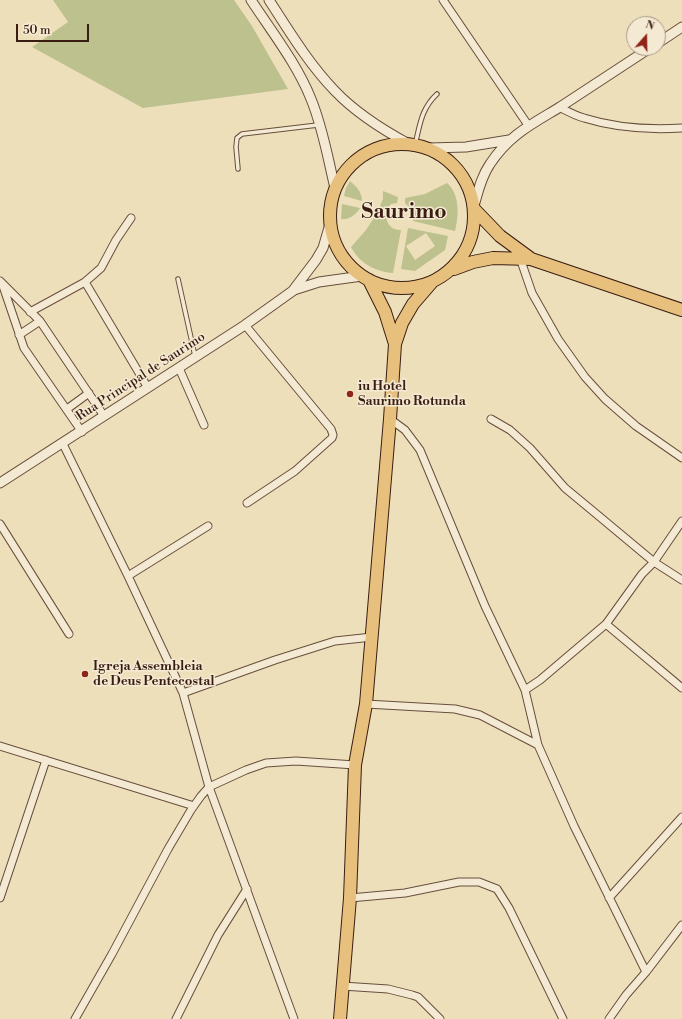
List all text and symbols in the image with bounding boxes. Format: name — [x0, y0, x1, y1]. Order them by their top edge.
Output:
scale bar — [18, 16, 91, 42]
north arrow — [626, 16, 666, 56]
text: N — [643, 18, 656, 34]
text: 50 m — [23, 23, 51, 38]
district label: Saurimo — [361, 200, 447, 226]
street label: Rua Principal de Saurimo — [73, 329, 209, 425]
place label: iu Hotel Saurimo Rotunda — [358, 379, 466, 410]
marker: iu Hotel Saurimo Rotunda — [345, 389, 355, 399]
place label: Igreja Assembleia de Deus Pentecostal — [93, 659, 215, 690]
marker: Igreja Assembleia de Deus Pentecostal — [80, 669, 90, 679]

